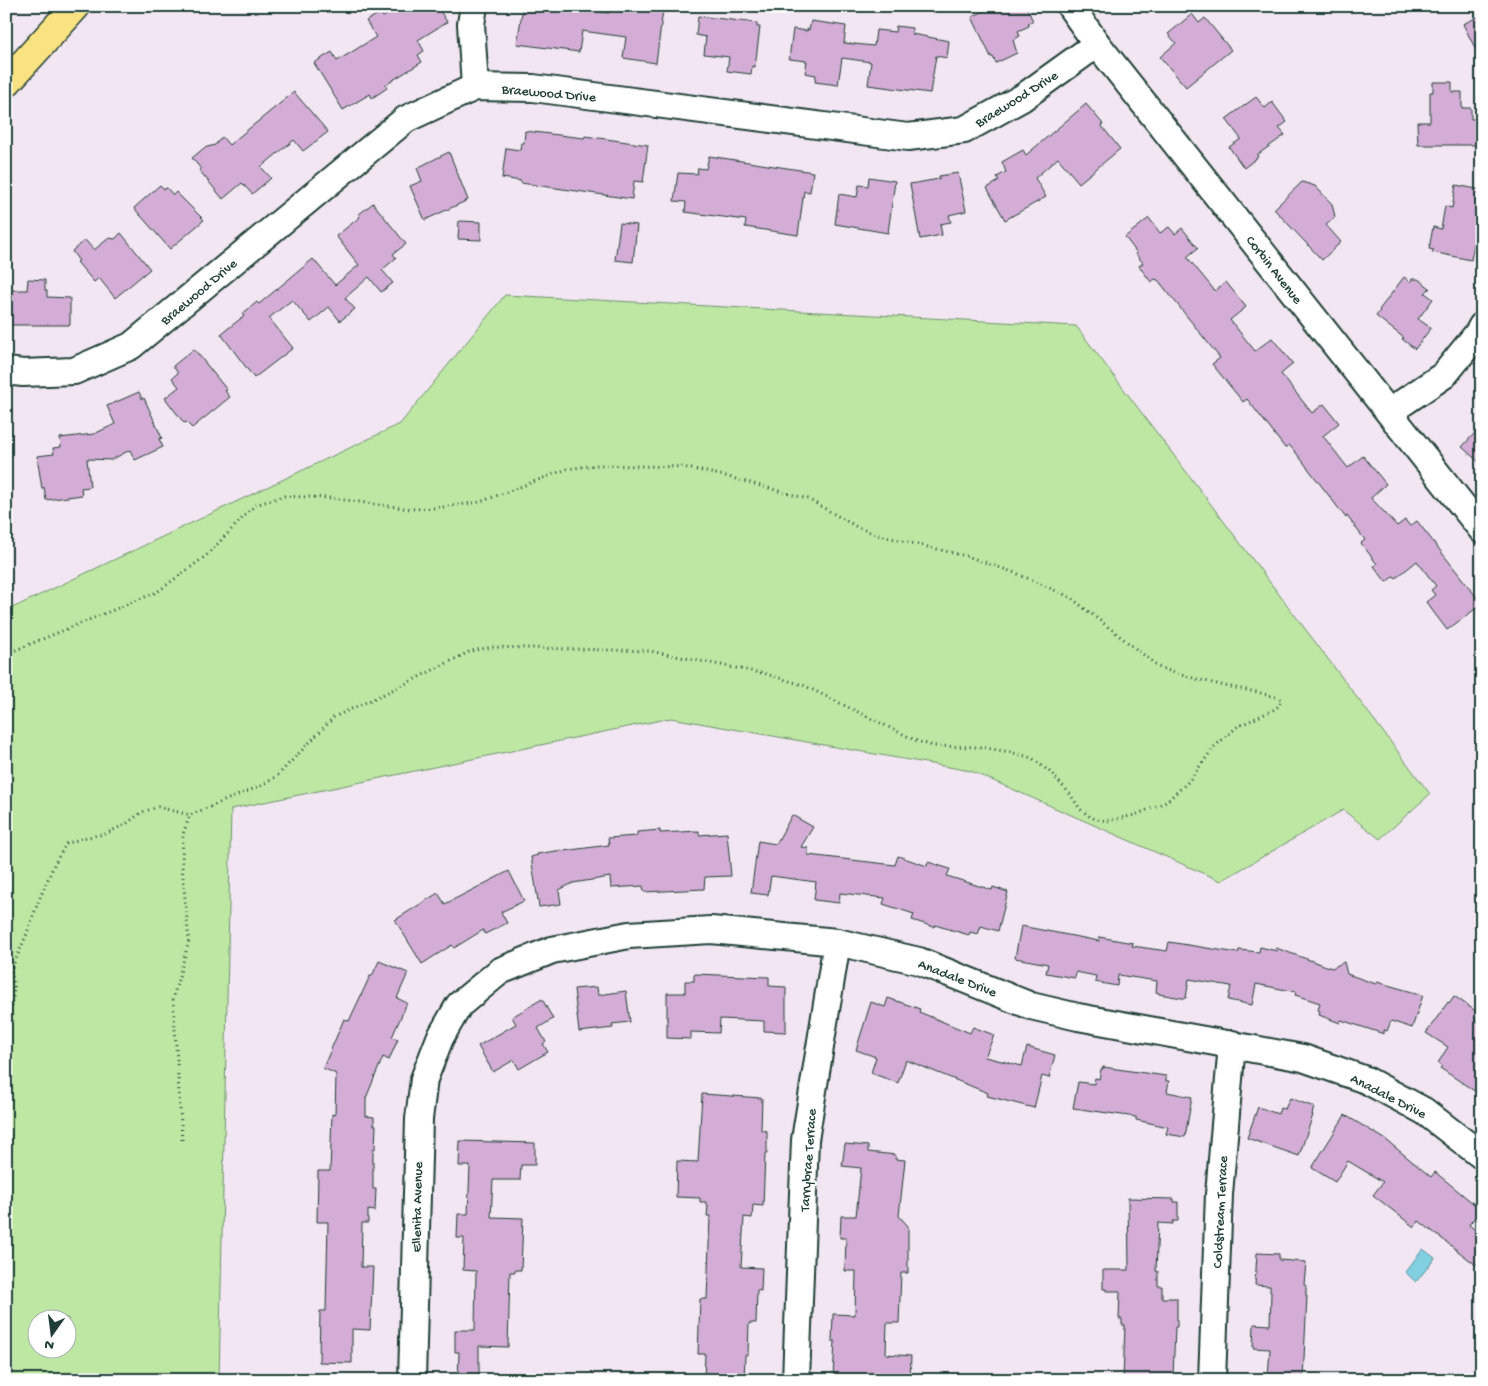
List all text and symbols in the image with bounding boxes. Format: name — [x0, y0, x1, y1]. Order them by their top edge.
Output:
street label: Braewood Drive — [972, 67, 1063, 133]
street label: Braewood Drive — [500, 82, 597, 107]
street label: Corbin Avenue — [1241, 233, 1306, 309]
street label: Braewood Drive — [157, 256, 242, 330]
street label: Anadale Drive — [915, 957, 1000, 1002]
street label: Anadale Drive — [1347, 1071, 1429, 1124]
street label: Tarrybrae Terrace — [797, 1107, 822, 1213]
street label: Coldstream Terrace — [1210, 1155, 1233, 1269]
street label: Ellenita Avenue — [409, 1161, 428, 1253]
north arrow — [28, 1308, 78, 1358]
text: N — [43, 1335, 56, 1354]

